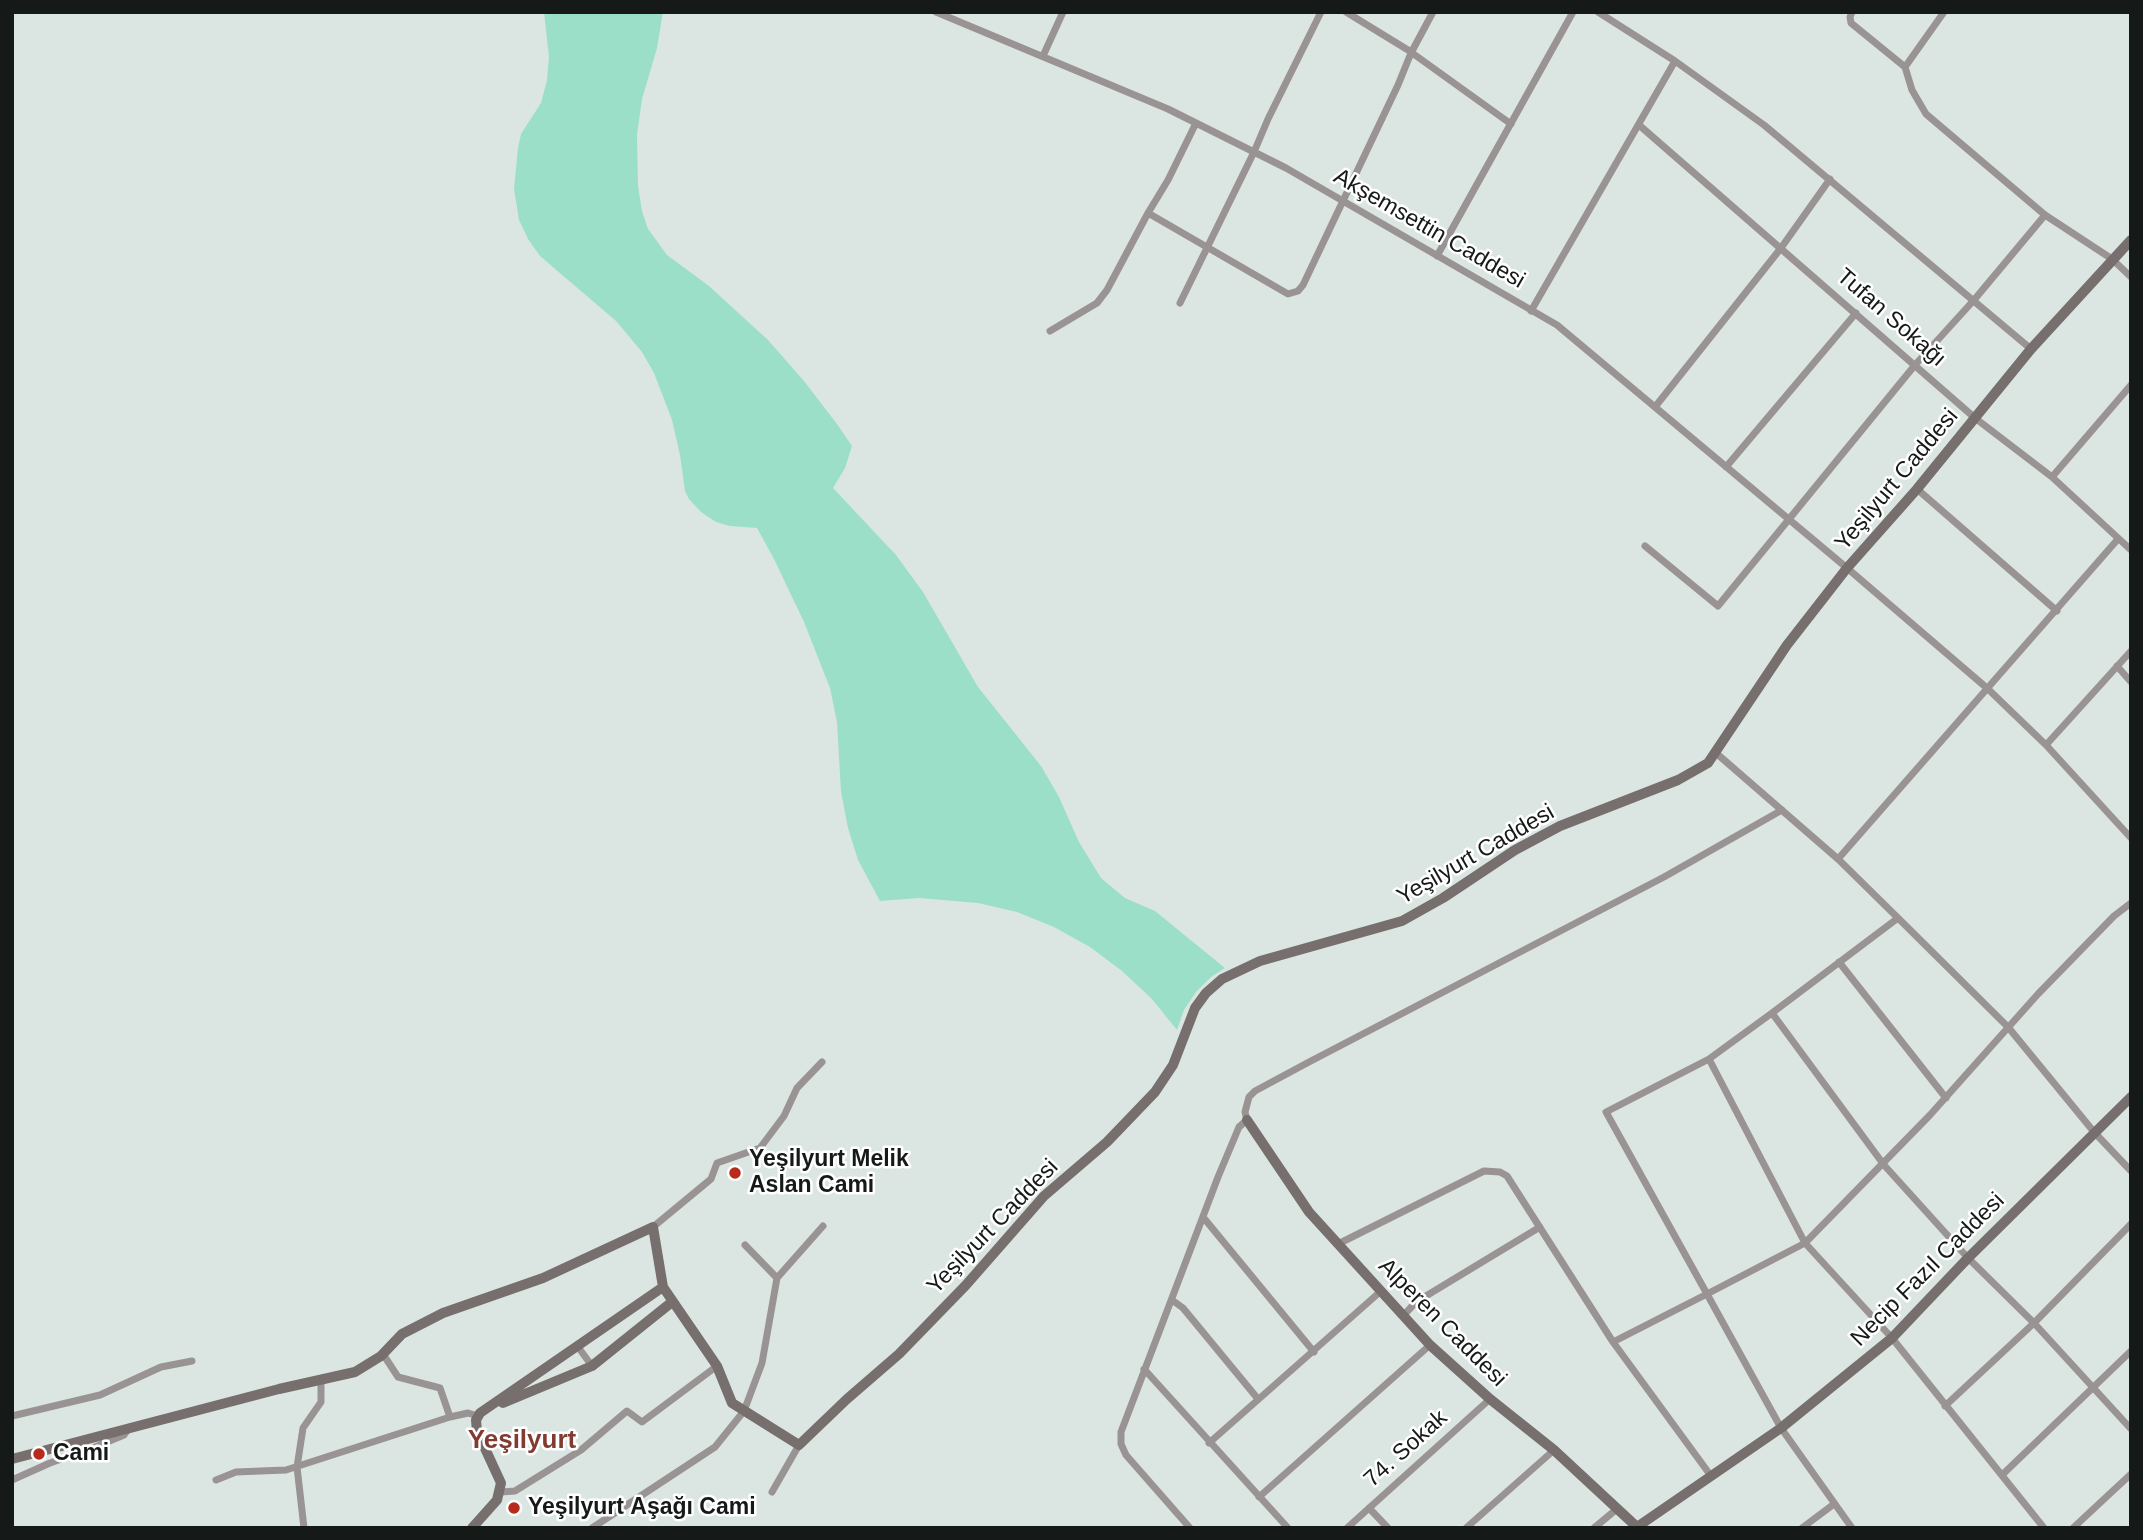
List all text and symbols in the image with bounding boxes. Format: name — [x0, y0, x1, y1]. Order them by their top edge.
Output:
street label: Akşemsettin Caddesi — [1329, 163, 1529, 295]
street label: Tufan Sokağı — [1831, 263, 1951, 373]
street label: Yeşilyurt Caddesi — [1830, 403, 1964, 557]
street label: Yeşilyurt Caddesi — [1393, 799, 1559, 911]
place label: Yeşilyurt Melik Aslan Cami — [749, 1146, 909, 1200]
street label: Yeşilyurt Caddesi — [922, 1154, 1064, 1300]
marker: Yeşilyurt Melik Aslan Cami — [727, 1165, 743, 1181]
street label: Necip Fazıl Caddesi — [1845, 1187, 2011, 1353]
street label: Alperen Caddesi — [1372, 1253, 1512, 1393]
street label: 74. Sokak — [1359, 1405, 1453, 1493]
district label: Yeşilyurt — [468, 1425, 576, 1457]
place label: Cami — [53, 1440, 109, 1468]
marker: Cami — [31, 1446, 47, 1462]
place label: Yeşilyurt Aşağı Cami — [528, 1494, 756, 1522]
marker: Yeşilyurt Aşağı Cami — [506, 1500, 522, 1516]

